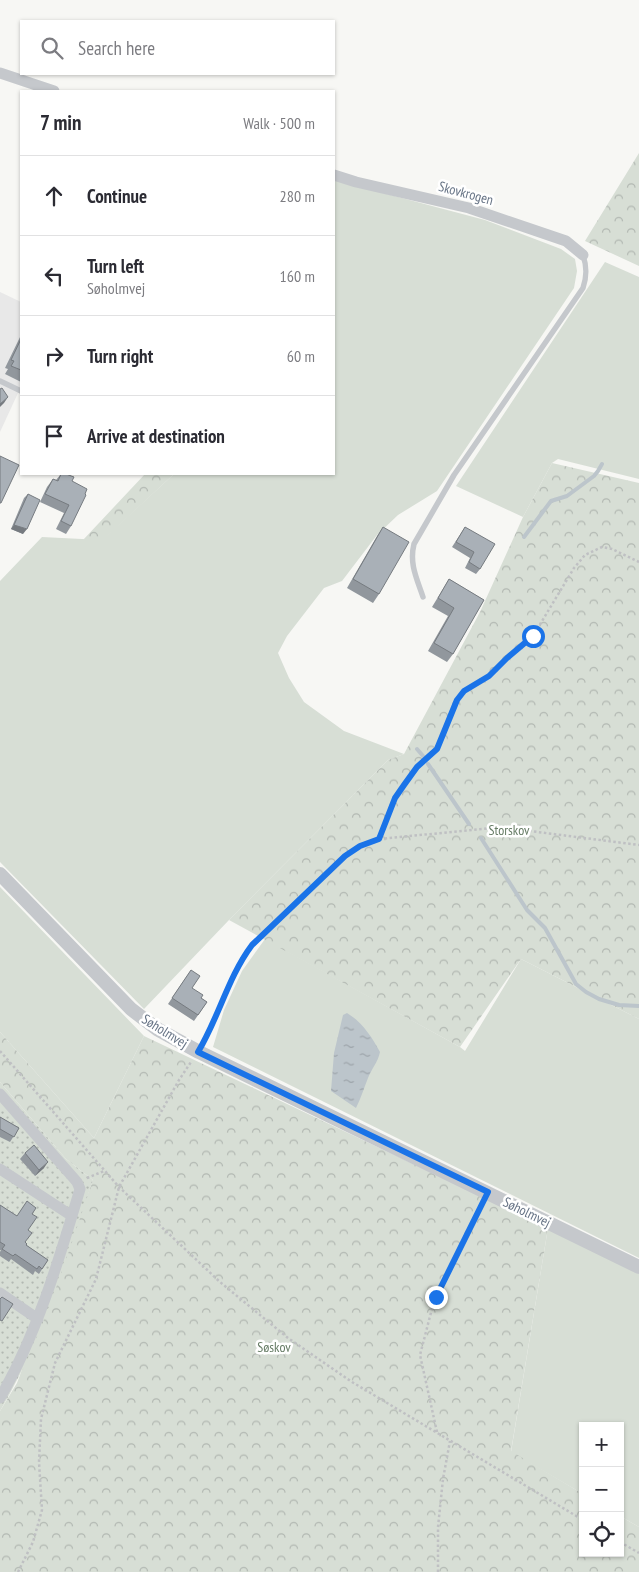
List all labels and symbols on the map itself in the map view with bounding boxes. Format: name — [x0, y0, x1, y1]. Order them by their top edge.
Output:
street label: Skovkrogen — [437, 177, 495, 209]
route start — [522, 625, 545, 648]
park label: Storskov — [489, 821, 530, 839]
street label: Søholmvej — [139, 1010, 191, 1052]
street label: Søholmvej — [500, 1193, 554, 1231]
route end — [425, 1286, 448, 1309]
park label: Søskov — [257, 1338, 291, 1356]

